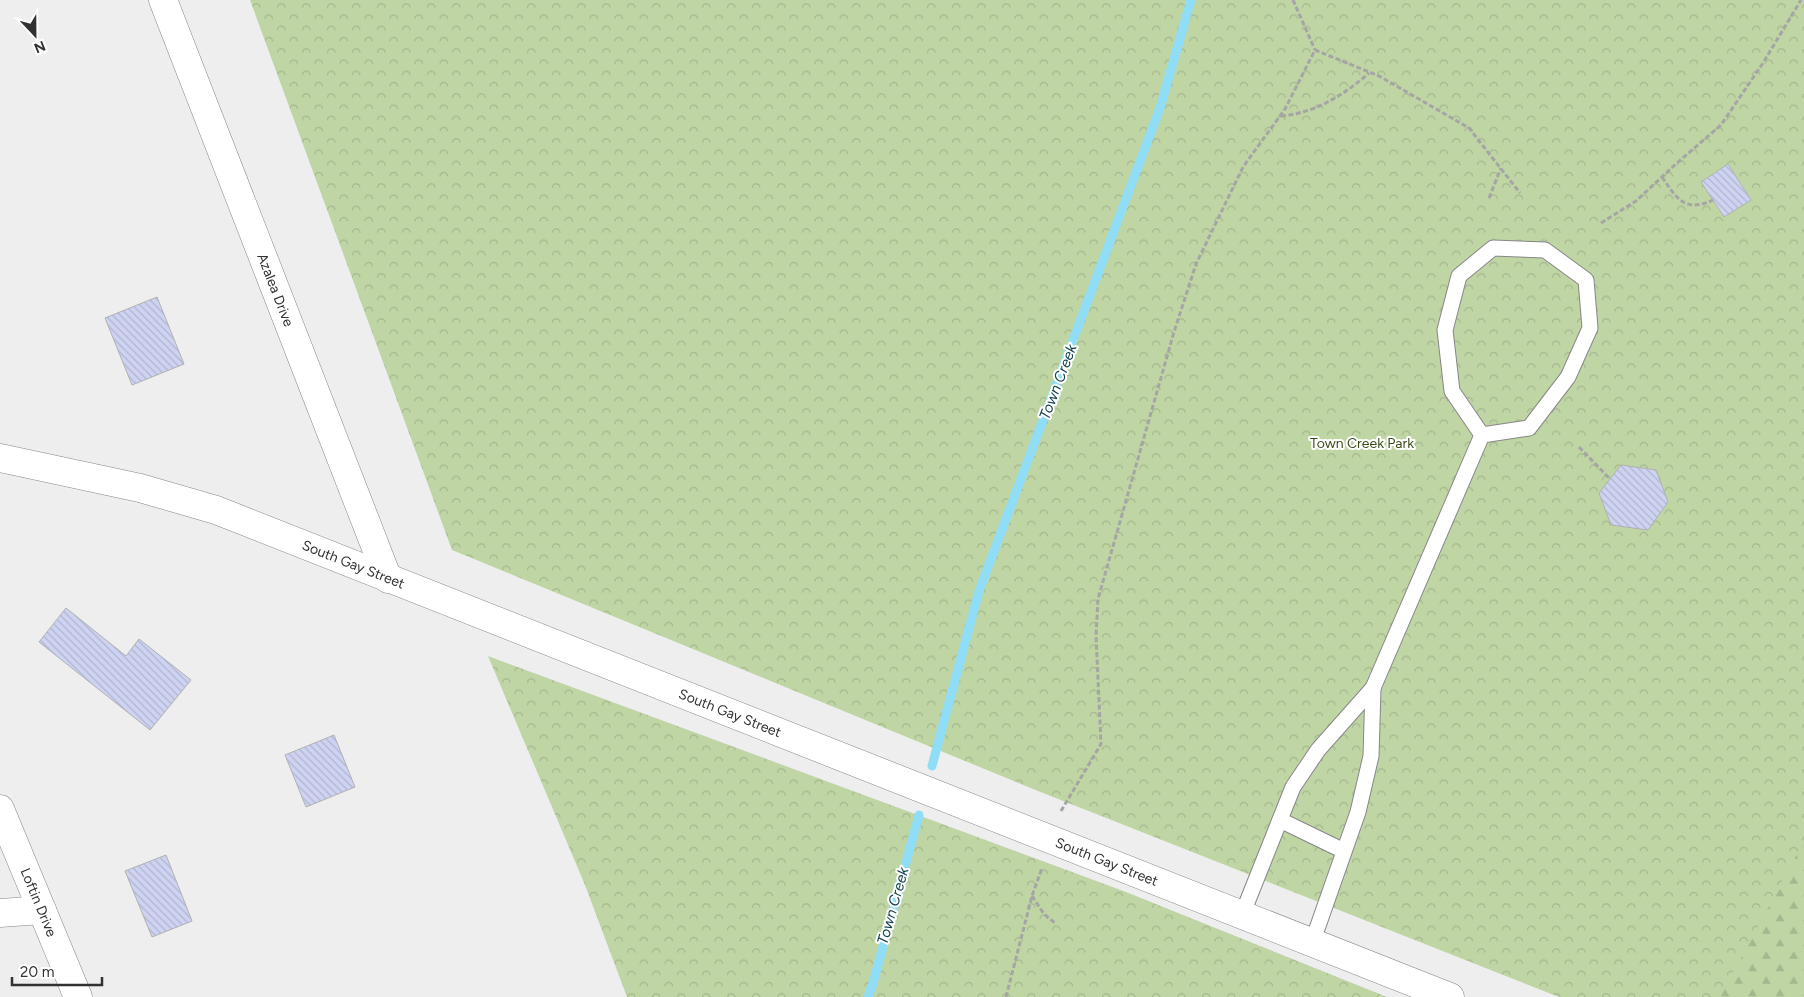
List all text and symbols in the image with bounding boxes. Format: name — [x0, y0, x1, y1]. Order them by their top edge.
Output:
north arrow — [10, 10, 60, 60]
text: N — [31, 37, 48, 56]
street label: Azalea Drive — [254, 251, 298, 329]
water label: Town Creek — [1035, 341, 1081, 422]
park label: Town Creek Park — [1310, 435, 1414, 452]
street label: South Gay Street — [300, 536, 407, 592]
street label: South Gay Street — [676, 685, 784, 741]
street label: South Gay Street — [1053, 834, 1161, 889]
street label: Loftin Drive — [17, 865, 61, 939]
water label: Town Creek — [873, 865, 913, 947]
scale bar — [12, 954, 102, 986]
text: 20 m — [20, 963, 54, 981]

